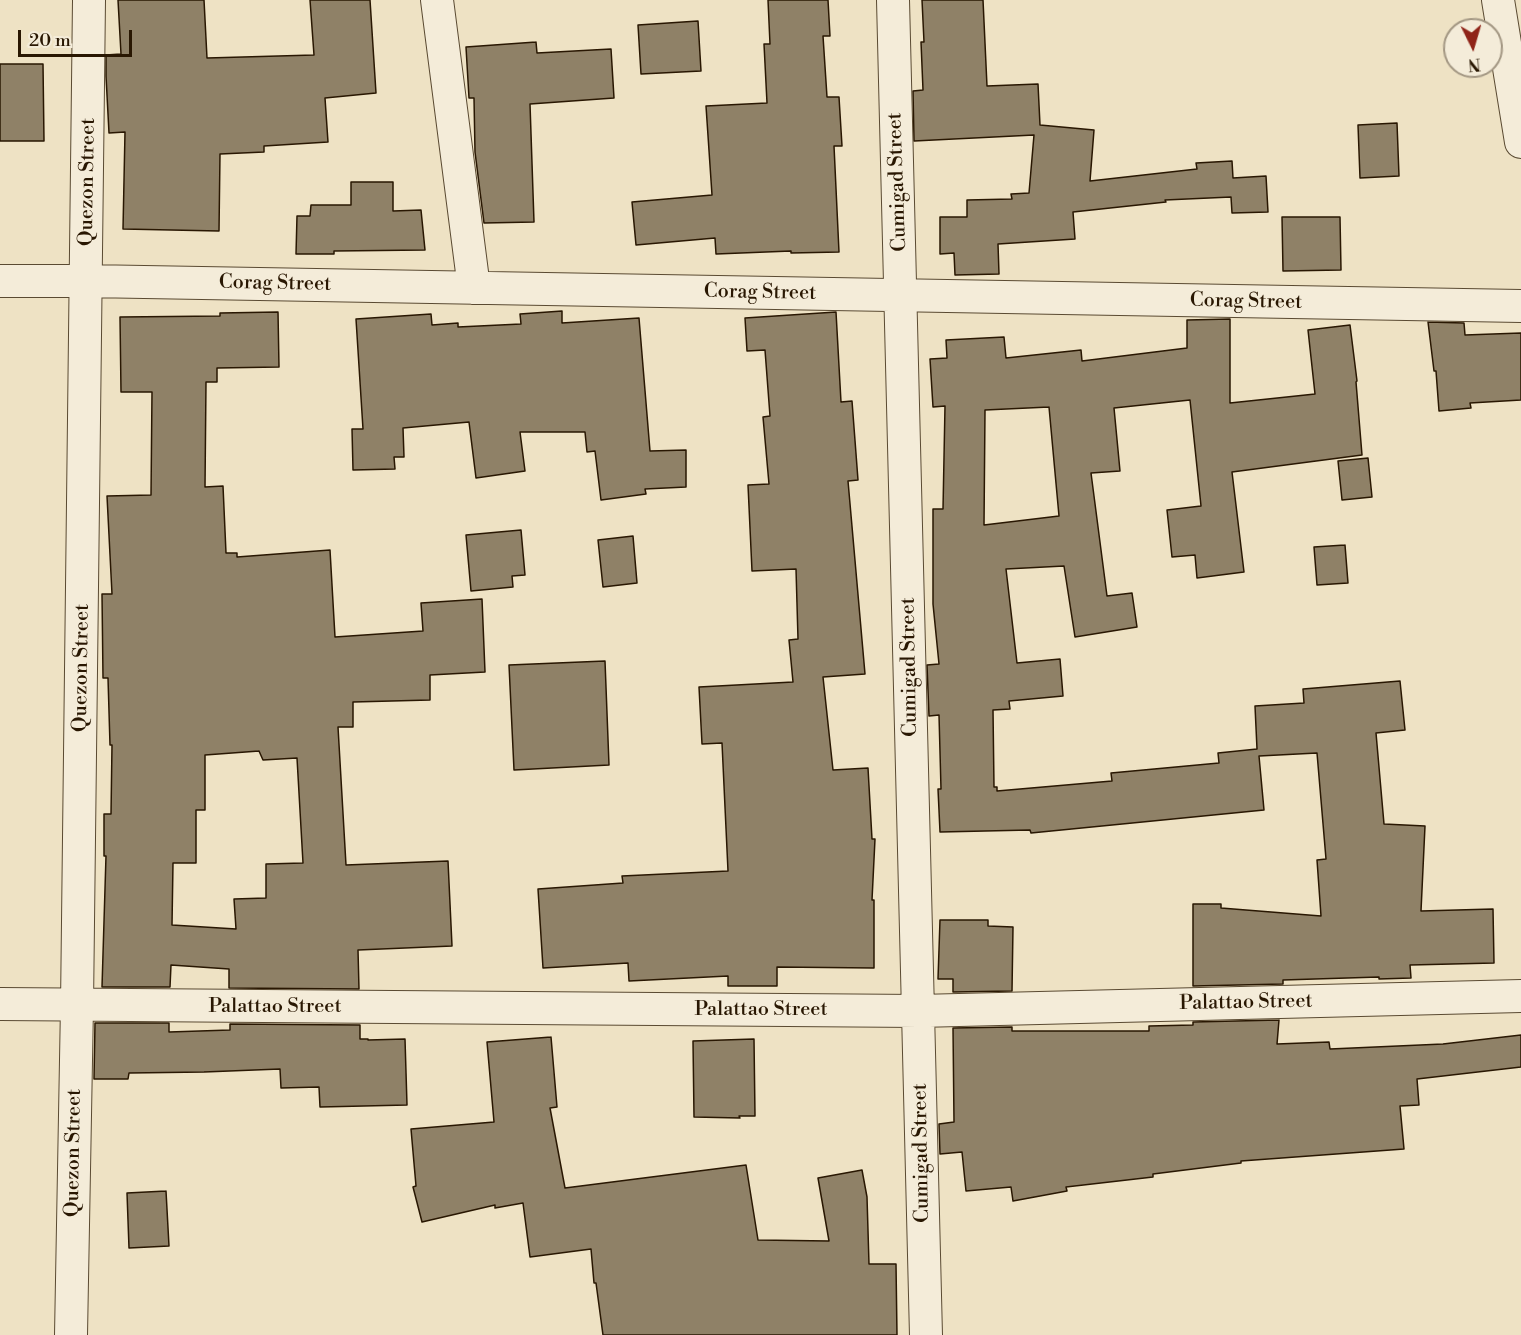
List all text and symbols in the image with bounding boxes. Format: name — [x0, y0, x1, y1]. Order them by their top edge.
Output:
scale bar — [21, 18, 135, 56]
north arrow — [1443, 18, 1503, 78]
text: 20 m — [29, 29, 71, 52]
text: N — [1467, 53, 1482, 74]
street label: Cumigad Street — [884, 112, 912, 252]
street label: Quezon Street — [75, 118, 101, 246]
street label: Corag Street — [219, 271, 331, 297]
street label: Corag Street — [704, 280, 816, 306]
street label: Corag Street — [1190, 289, 1302, 315]
street label: Cumigad Street — [897, 597, 923, 737]
street label: Quezon Street — [69, 604, 95, 732]
street label: Palattao Street — [1179, 990, 1313, 1016]
street label: Palattao Street — [208, 995, 342, 1019]
street label: Palattao Street — [694, 998, 828, 1022]
street label: Cumigad Street — [909, 1083, 935, 1223]
street label: Quezon Street — [61, 1089, 87, 1217]

